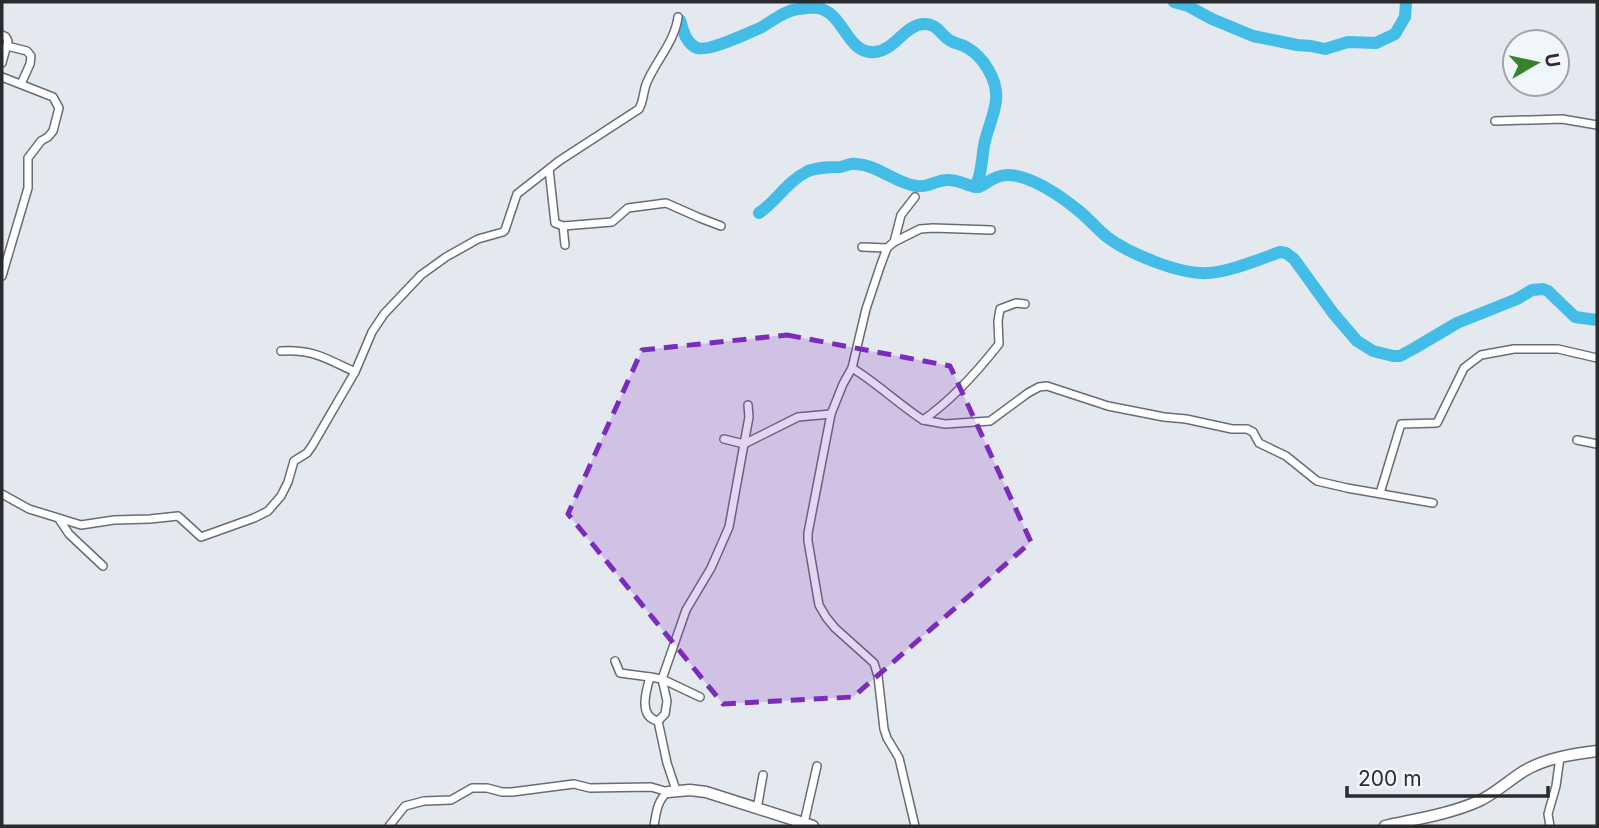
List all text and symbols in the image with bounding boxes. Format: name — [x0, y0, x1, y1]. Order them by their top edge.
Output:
north arrow — [1501, 28, 1571, 98]
text: U — [1540, 52, 1565, 69]
scale bar — [1347, 754, 1548, 798]
text: 200 m — [1358, 766, 1422, 791]

